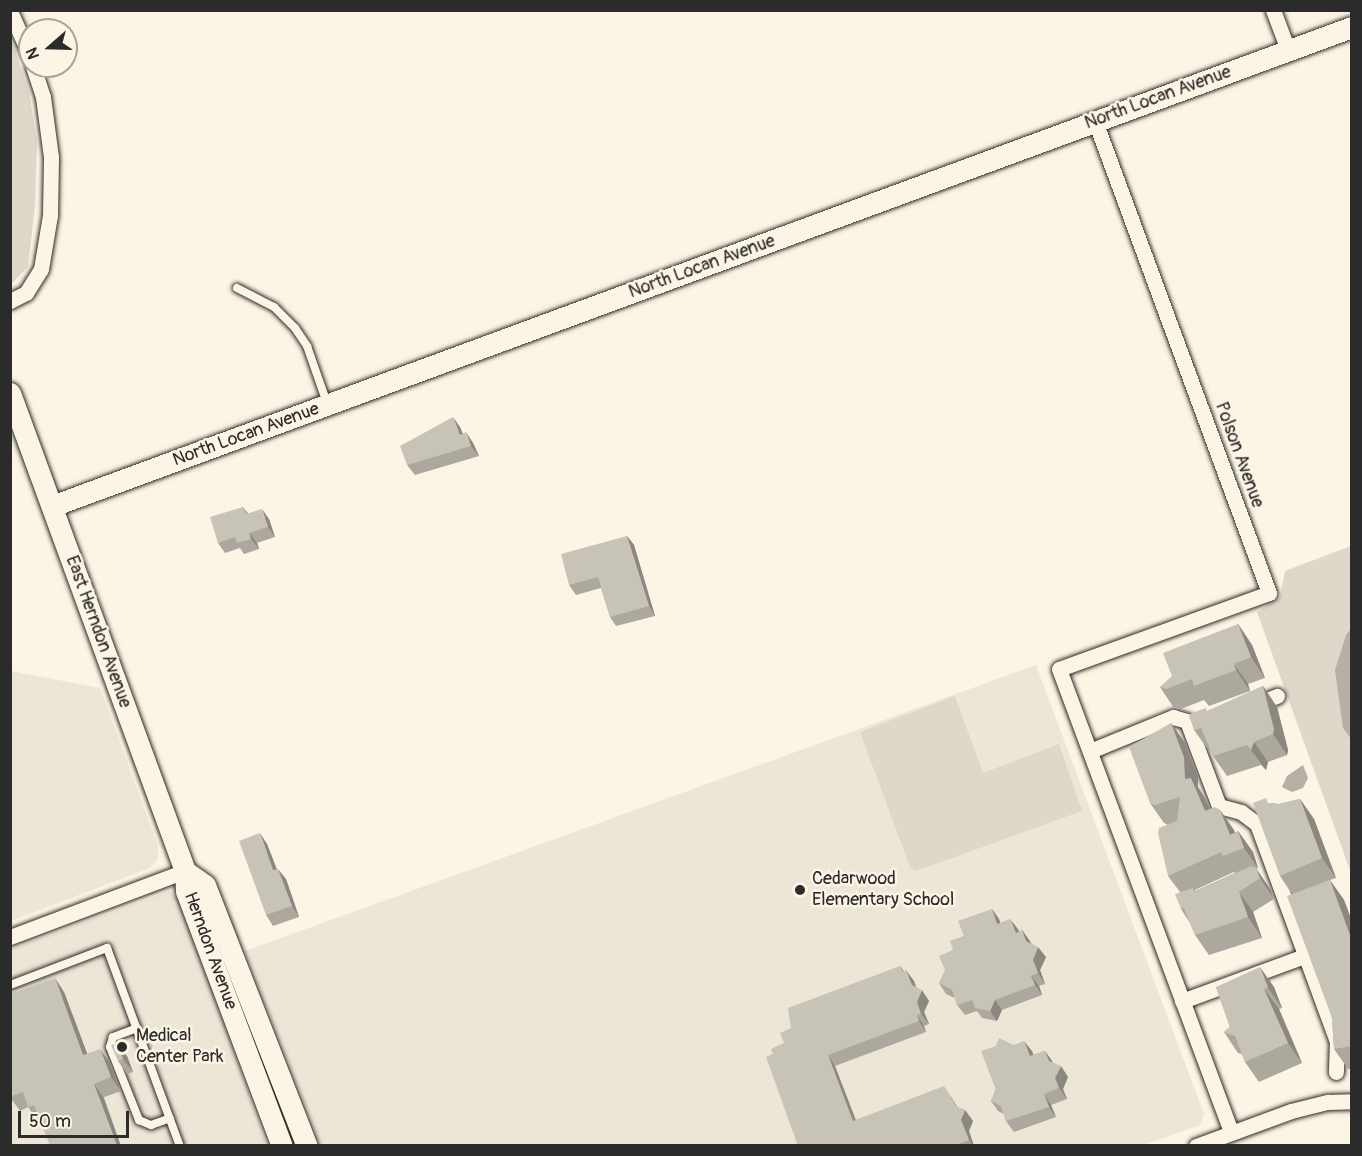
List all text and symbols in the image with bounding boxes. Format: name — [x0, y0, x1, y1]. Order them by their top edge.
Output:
north arrow — [18, 18, 78, 78]
text: N — [22, 45, 44, 62]
street label: North Locan Avenue — [1082, 62, 1234, 134]
street label: North Locan Avenue — [626, 231, 778, 303]
street label: North Locan Avenue — [170, 399, 322, 471]
street label: Polson Avenue — [1210, 399, 1268, 511]
street label: East Herndon Avenue — [60, 553, 136, 711]
place label: Cedarwood Elementary School — [812, 869, 954, 912]
marker: Cedarwood Elementary School — [793, 883, 807, 897]
street label: Herndon Avenue — [179, 889, 241, 1013]
place label: Medical Center Park — [136, 1026, 224, 1068]
marker: Medical Center Park — [113, 1038, 131, 1056]
scale bar — [21, 1099, 132, 1137]
text: 50 m — [29, 1110, 71, 1133]

